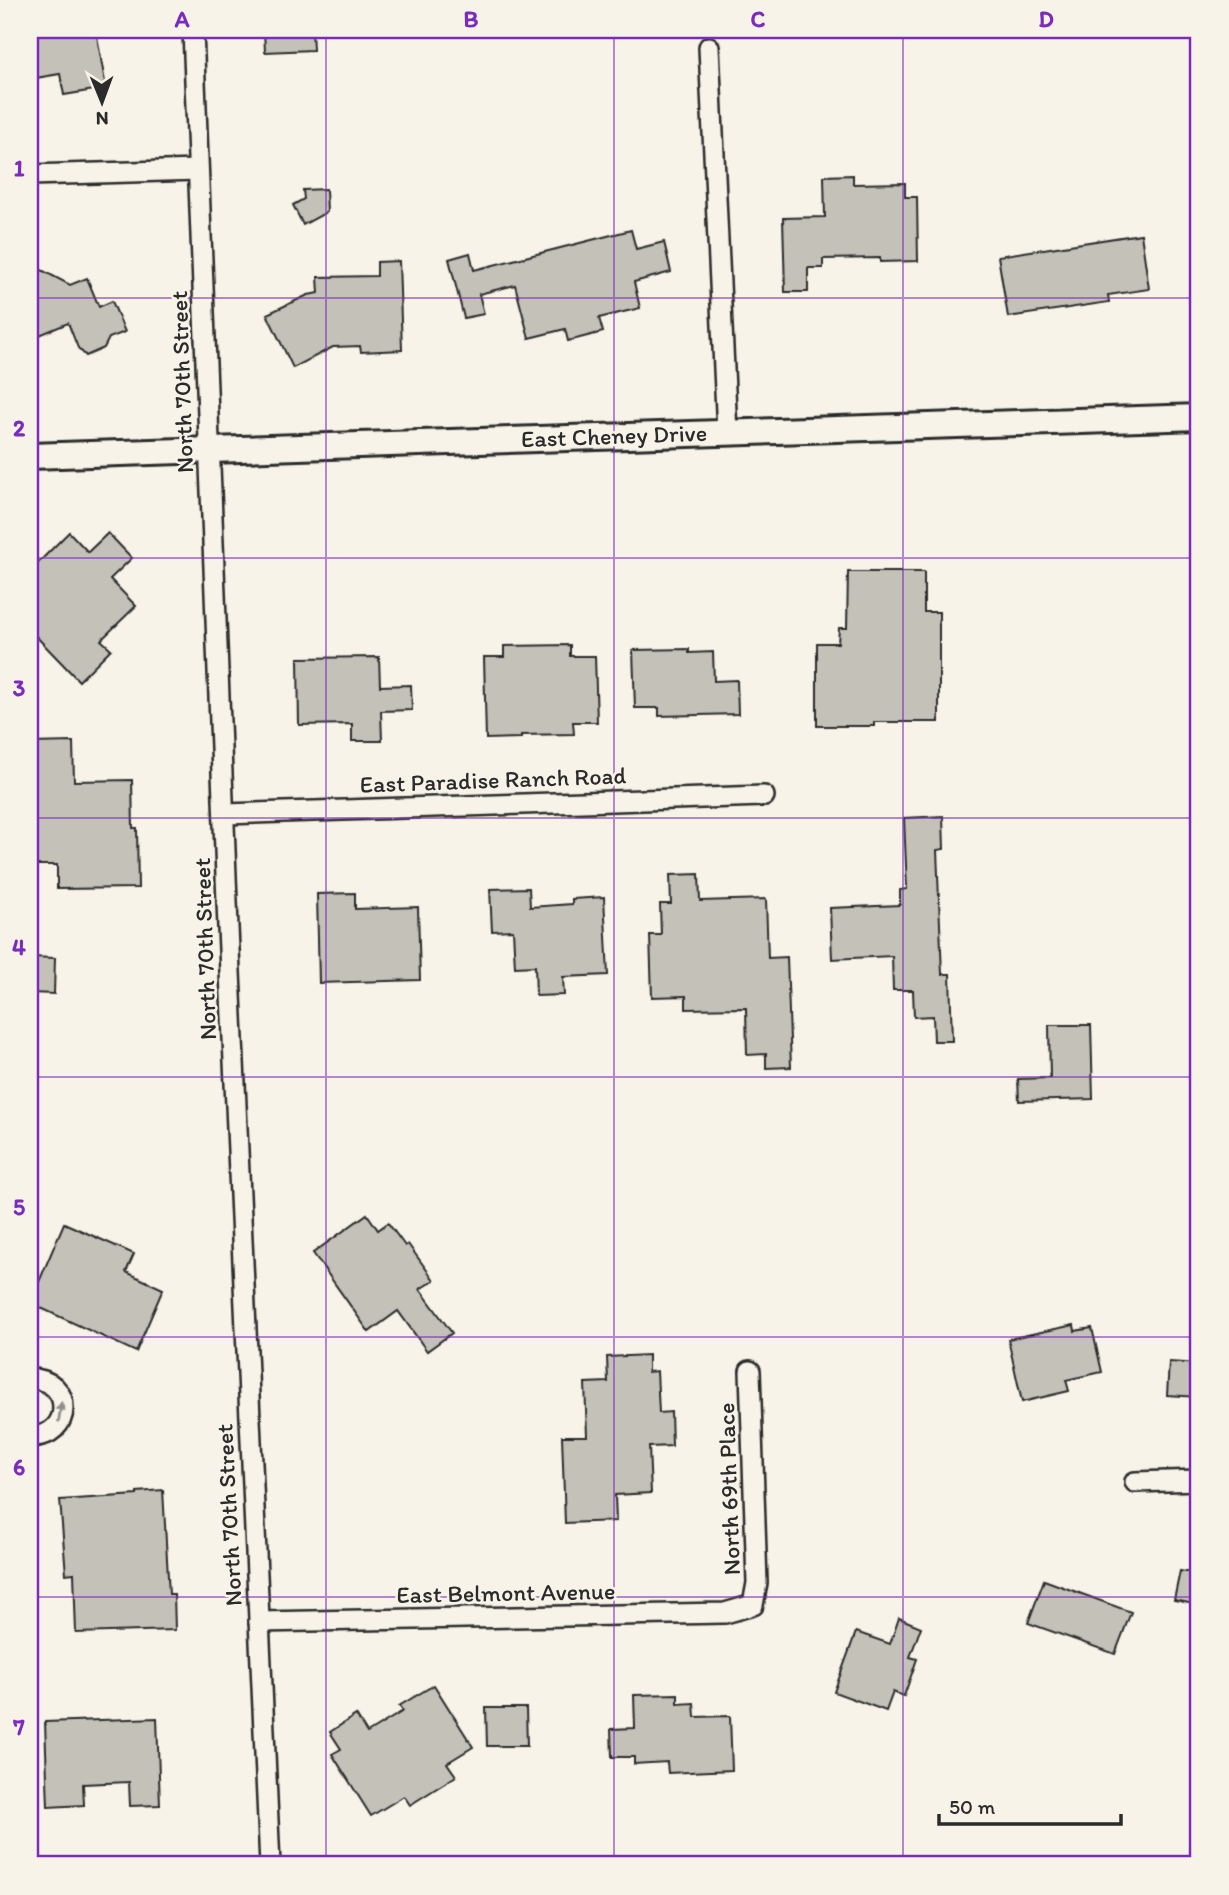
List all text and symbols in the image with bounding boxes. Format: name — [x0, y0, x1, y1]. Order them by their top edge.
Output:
text: A — [174, 5, 190, 33]
text: B — [464, 5, 479, 33]
text: C — [751, 5, 766, 33]
text: D — [1038, 5, 1054, 33]
north arrow — [66, 66, 136, 136]
text: N — [96, 107, 109, 130]
text: 1 — [14, 154, 25, 182]
street label: North 70th Street — [164, 290, 199, 474]
text: 2 — [13, 414, 26, 442]
street label: East Cheney Drive — [520, 418, 708, 453]
text: 3 — [13, 674, 26, 702]
street label: East Paradise Ranch Road — [359, 760, 627, 799]
street label: North 70th Street — [187, 857, 222, 1041]
text: 4 — [12, 933, 26, 961]
text: 5 — [13, 1193, 25, 1221]
one-way arrow — [55, 1400, 66, 1422]
street label: North 69th Place — [711, 1402, 746, 1576]
street label: North 70th Street — [209, 1423, 248, 1607]
text: 6 — [13, 1453, 25, 1481]
street label: East Belmont Avenue — [396, 1576, 616, 1609]
text: 7 — [12, 1713, 25, 1741]
scale bar — [939, 1783, 1120, 1827]
text: 50 m — [949, 1794, 996, 1819]

